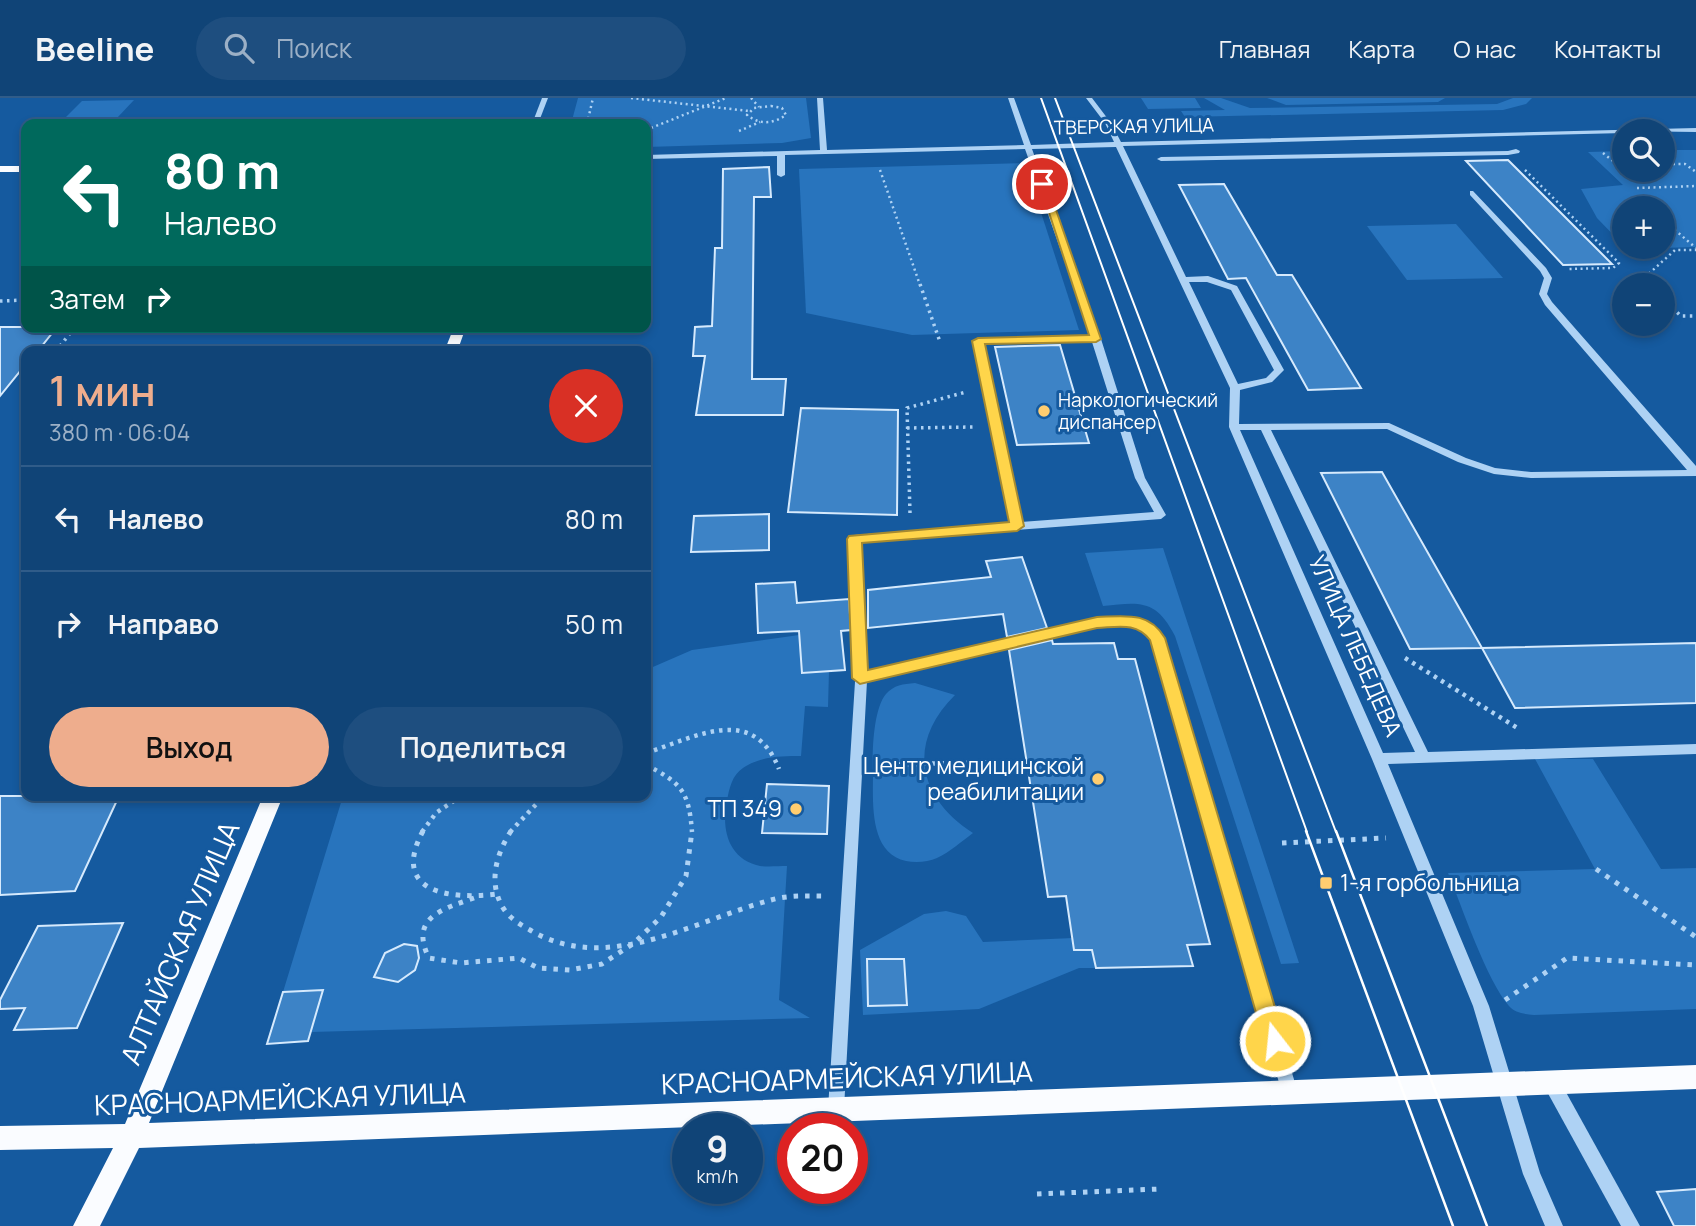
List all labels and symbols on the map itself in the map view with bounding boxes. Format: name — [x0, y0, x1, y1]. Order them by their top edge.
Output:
street label: ТВЕРСКАЯ УЛИЦА — [1054, 112, 1214, 140]
pin — [1012, 154, 1072, 214]
place label: Наркологический диспансер — [1058, 387, 1218, 435]
marker: Наркологический диспансер — [1036, 403, 1052, 419]
street label: УЛИЦА ЛЕБЕДЕВА — [1302, 550, 1410, 742]
place label: Центр медицинской реабилитации — [863, 749, 1084, 807]
marker: Центр медицинской реабилитации — [1090, 771, 1106, 787]
place label: ТП 349 — [707, 792, 782, 824]
marker: ТП 349 — [788, 801, 804, 817]
street label: АЛТАЙСКАЯ УЛИЦА — [111, 815, 248, 1070]
place label: 1-я горбольница — [1340, 866, 1519, 898]
marker: 1-я горбольница — [1318, 875, 1334, 891]
position arrow — [1238, 1004, 1312, 1078]
street label: КРАСНОАРМЕЙСКАЯ УЛИЦА — [660, 1052, 1034, 1102]
street label: КРАСНОАРМЕЙСКАЯ УЛИЦА — [93, 1073, 467, 1123]
speed limit sign: 20 — [777, 1113, 868, 1204]

